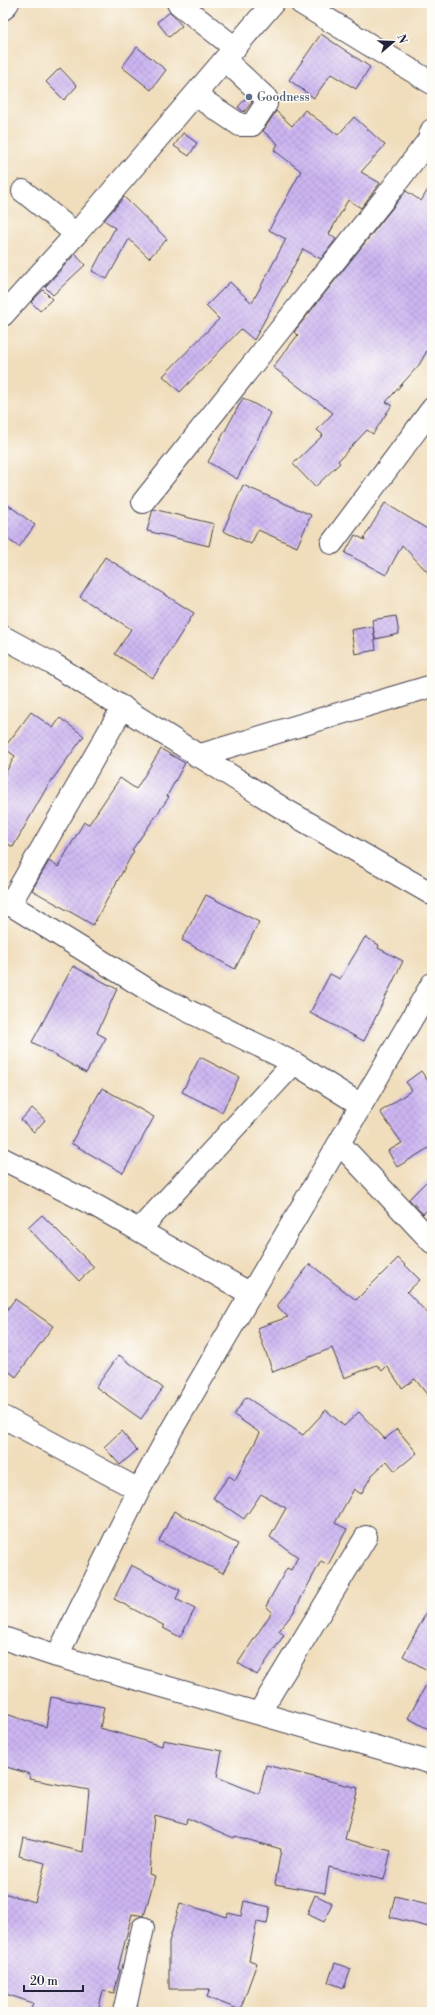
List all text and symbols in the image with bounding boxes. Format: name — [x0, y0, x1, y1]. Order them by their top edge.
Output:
north arrow — [373, 22, 413, 62]
text: N — [393, 33, 410, 46]
place label: Goodness — [257, 90, 310, 105]
marker: Goodness — [244, 92, 254, 102]
scale bar — [24, 1967, 83, 1993]
text: 20 m — [30, 1974, 58, 1989]

